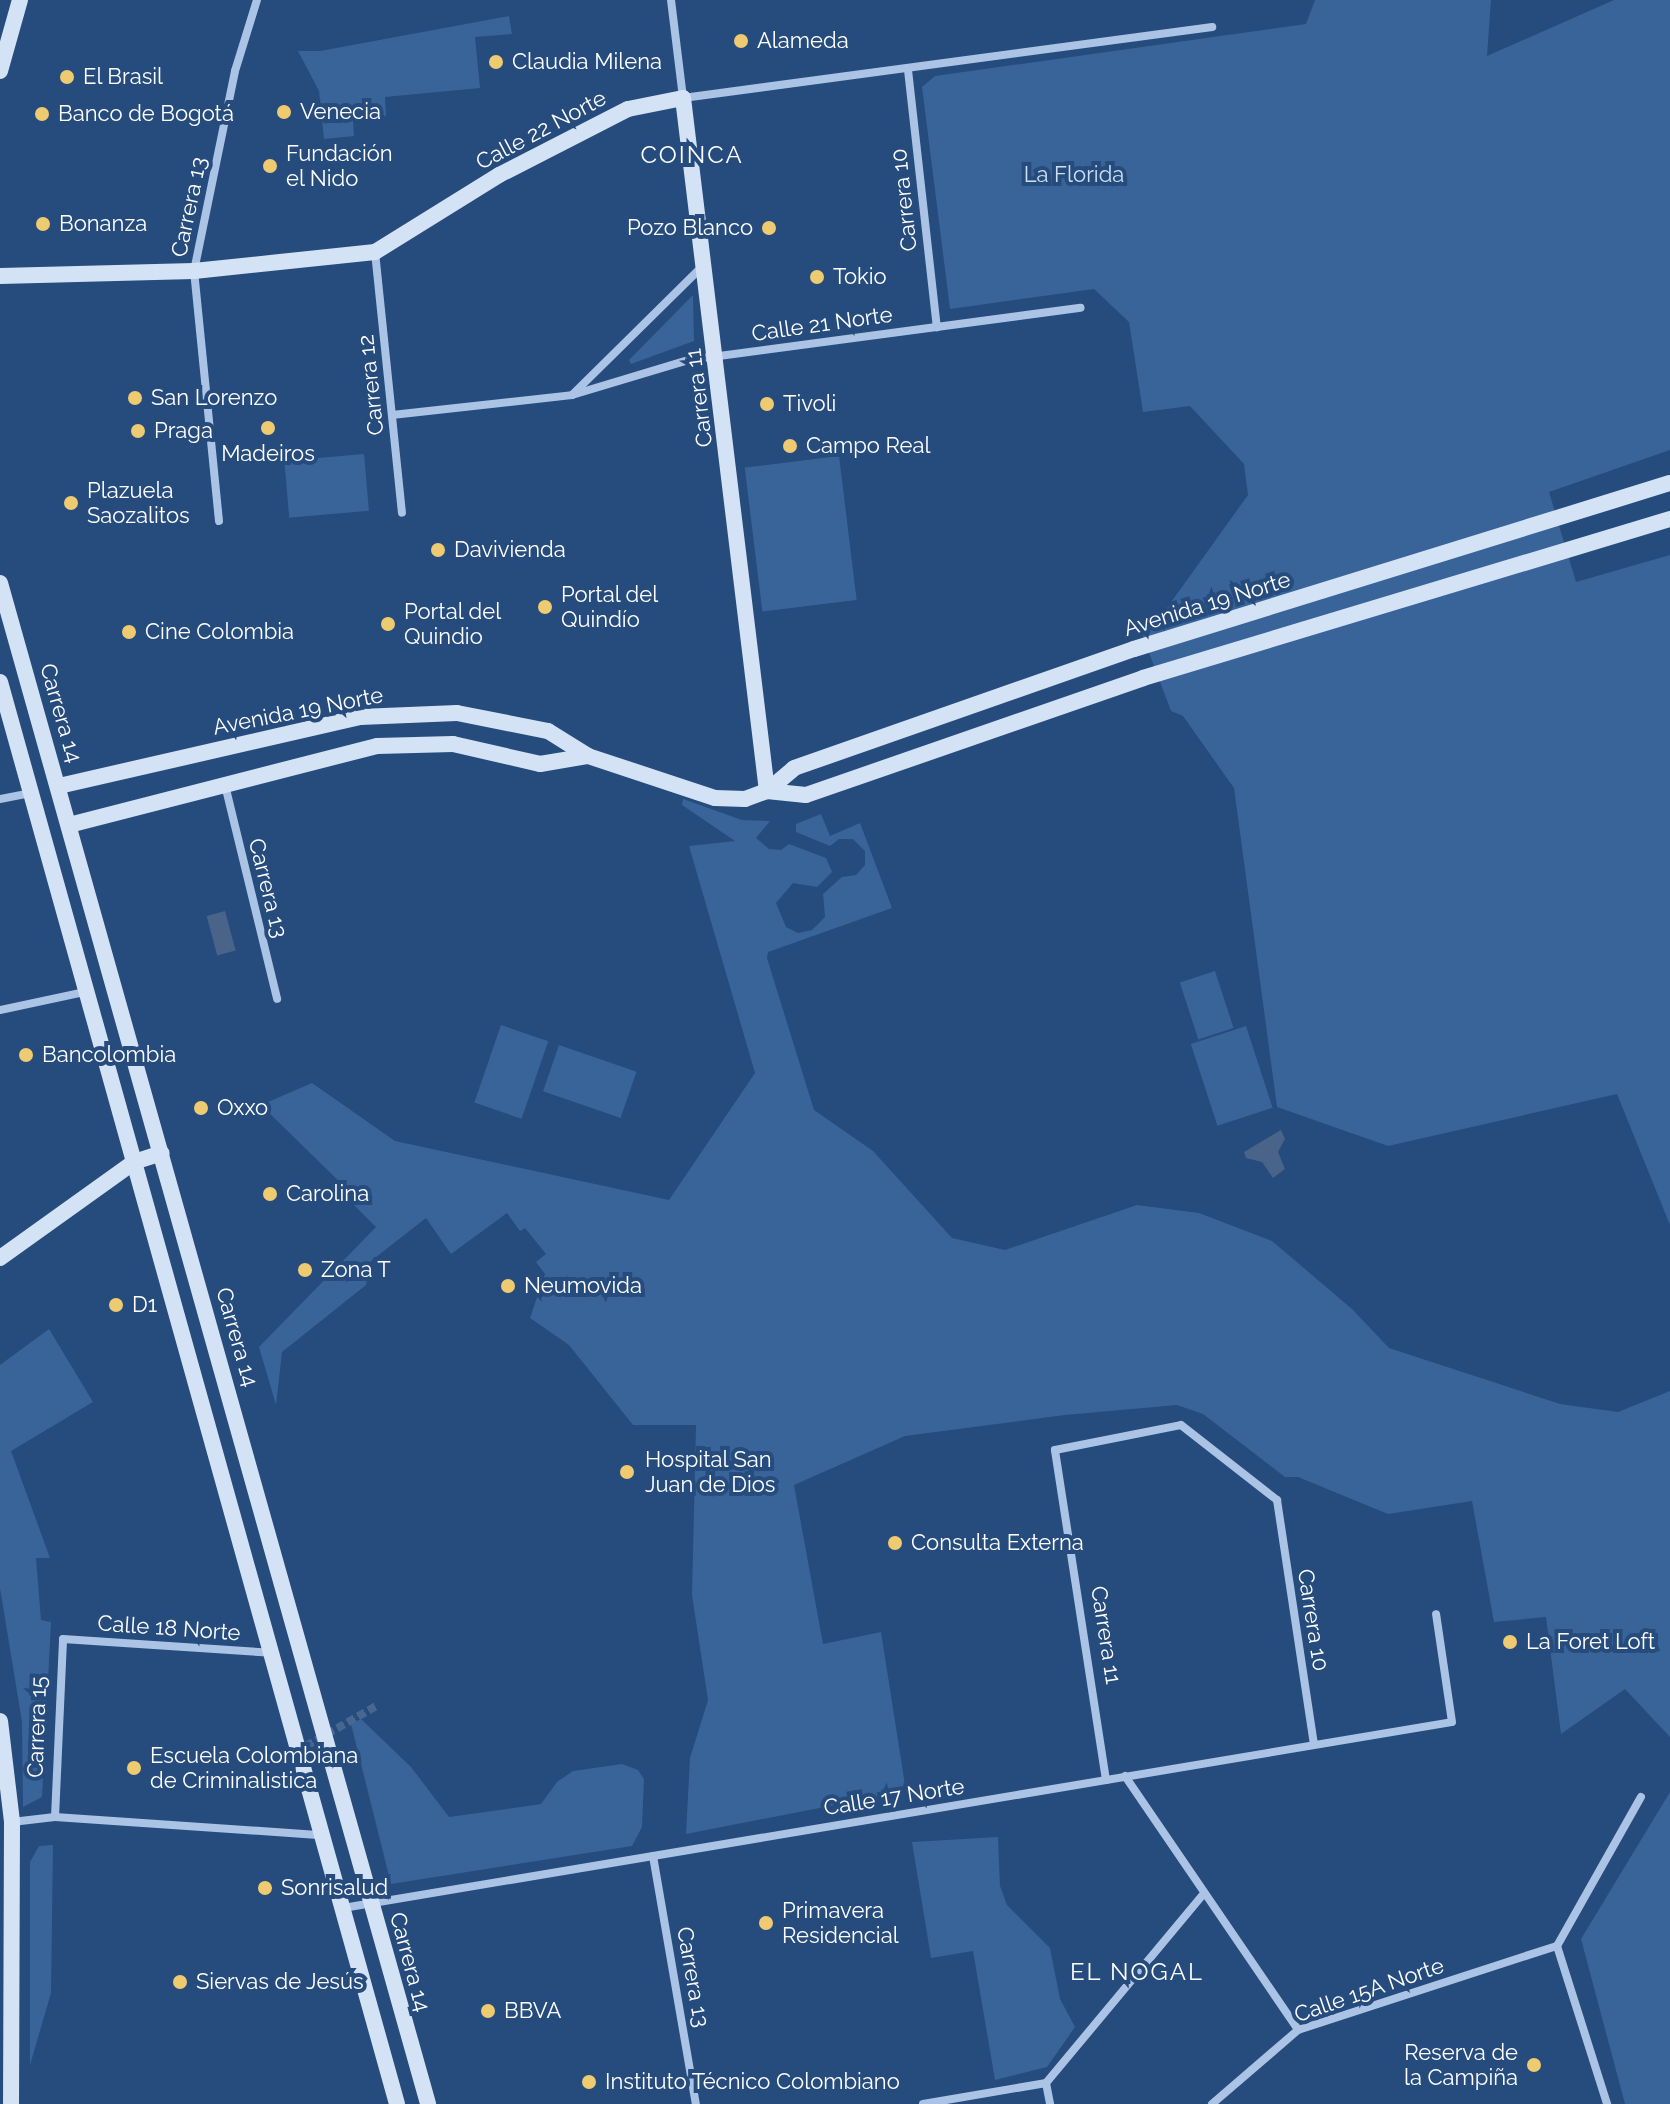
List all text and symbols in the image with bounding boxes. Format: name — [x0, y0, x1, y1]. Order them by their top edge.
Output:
place label: Alameda — [757, 28, 849, 54]
marker: Alameda — [732, 32, 750, 50]
place label: Claudia Milena — [512, 49, 662, 75]
marker: Claudia Milena — [487, 53, 505, 71]
place label: El Brasil — [83, 64, 164, 90]
marker: El Brasil — [58, 68, 76, 86]
street label: Calle 22 Norte — [471, 85, 611, 175]
place label: Venecia — [300, 99, 381, 125]
place label: Banco de Bogotá — [58, 101, 234, 127]
marker: Venecia — [275, 103, 293, 121]
marker: Banco de Bogotá — [33, 105, 51, 123]
place label: Fundación el Nido — [286, 140, 393, 192]
district label: COINCA — [640, 141, 744, 169]
street label: Carrera 10 — [885, 147, 923, 253]
street label: Carrera 13 — [166, 155, 212, 259]
marker: Fundación el Nido — [261, 157, 279, 175]
park label: La Florida — [1024, 162, 1124, 188]
place label: Bonanza — [59, 211, 147, 237]
marker: Bonanza — [34, 215, 52, 233]
place label: Pozo Blanco — [627, 215, 753, 241]
marker: Pozo Blanco — [760, 219, 778, 237]
place label: Tokio — [833, 264, 887, 290]
marker: Tokio — [808, 268, 826, 286]
street label: Calle 21 Norte — [750, 301, 894, 347]
street label: Carrera 12 — [353, 333, 389, 437]
street label: Carrera 11 — [680, 347, 718, 449]
place label: San Lorenzo — [151, 385, 277, 411]
marker: San Lorenzo — [126, 389, 144, 407]
place label: Tivoli — [783, 391, 836, 417]
marker: Tivoli — [758, 395, 776, 413]
place label: Praga — [154, 418, 213, 444]
marker: Madeiros — [259, 419, 277, 437]
marker: Praga — [129, 422, 147, 440]
place label: Campo Real — [806, 433, 930, 459]
marker: Campo Real — [781, 437, 799, 455]
place label: Madeiros — [221, 441, 315, 467]
place label: Plazuela Saozalitos — [87, 477, 190, 528]
marker: Plazuela Saozalitos — [62, 494, 80, 512]
place label: Davivienda — [454, 537, 566, 563]
marker: Davivienda — [429, 541, 447, 559]
street label: Avenida 19 Norte — [1120, 566, 1294, 642]
place label: Portal del Quindío — [561, 581, 659, 632]
place label: Portal del Quindio — [404, 598, 502, 650]
marker: Portal del Quindío — [536, 598, 554, 616]
marker: Portal del Quindio — [379, 615, 397, 633]
place label: Cine Colombia — [145, 619, 294, 645]
marker: Cine Colombia — [120, 623, 138, 641]
street label: Carrera 14 — [34, 660, 88, 766]
street label: Avenida 19 Norte — [211, 682, 385, 740]
street label: Carrera 13 — [243, 836, 293, 940]
place label: Bancolombia — [42, 1042, 176, 1068]
marker: Bancolombia — [17, 1046, 35, 1064]
place label: Oxxo — [217, 1095, 268, 1121]
marker: Oxxo — [192, 1099, 210, 1117]
place label: Carolina — [286, 1181, 369, 1207]
marker: Carolina — [261, 1185, 279, 1203]
place label: Zona T — [321, 1257, 391, 1283]
marker: Zona T — [296, 1261, 314, 1279]
place label: Neumovida — [524, 1273, 642, 1299]
marker: Neumovida — [499, 1277, 517, 1295]
street label: Carrera 14 — [210, 1284, 264, 1390]
place label: D1 — [132, 1292, 157, 1318]
marker: D1 — [107, 1296, 125, 1314]
place label: Hospital San Juan de Dios — [645, 1446, 775, 1498]
marker: Hospital San Juan de Dios — [616, 1461, 638, 1483]
place label: Consulta Externa — [911, 1530, 1084, 1556]
marker: Consulta Externa — [886, 1534, 904, 1552]
street label: Carrera 10 — [1292, 1567, 1334, 1673]
street label: Carrera 11 — [1085, 1584, 1127, 1686]
street label: Calle 18 Norte — [97, 1610, 241, 1646]
place label: La Foret Loft — [1526, 1629, 1655, 1655]
marker: La Foret Loft — [1501, 1633, 1519, 1651]
street label: Carrera 15 — [22, 1676, 52, 1778]
place label: Escuela Colombiana de Criminalistica — [150, 1742, 358, 1794]
marker: Escuela Colombiana de Criminalistica — [125, 1759, 143, 1777]
street label: Calle 17 Norte — [822, 1773, 966, 1821]
place label: Sonrisalud — [281, 1875, 388, 1901]
marker: Sonrisalud — [256, 1879, 274, 1897]
place label: Primavera Residencial — [782, 1897, 899, 1948]
street label: Carrera 14 — [384, 1909, 436, 2015]
marker: Primavera Residencial — [757, 1914, 775, 1932]
street label: Carrera 13 — [671, 1925, 715, 2029]
street label: Calle 15A Norte — [1290, 1952, 1448, 2028]
district label: EL NOGAL — [1070, 1958, 1204, 1986]
place label: Siervas de Jesús — [196, 1969, 364, 1995]
marker: Siervas de Jesús — [171, 1973, 189, 1991]
place label: BBVA — [504, 1998, 561, 2024]
marker: BBVA — [479, 2002, 497, 2020]
place label: Reserva de la Campiña — [1404, 2039, 1518, 2090]
marker: Reserva de la Campiña — [1525, 2056, 1543, 2074]
place label: Instituto Técnico Colombiano — [605, 2069, 900, 2095]
marker: Instituto Técnico Colombiano — [580, 2073, 598, 2091]

